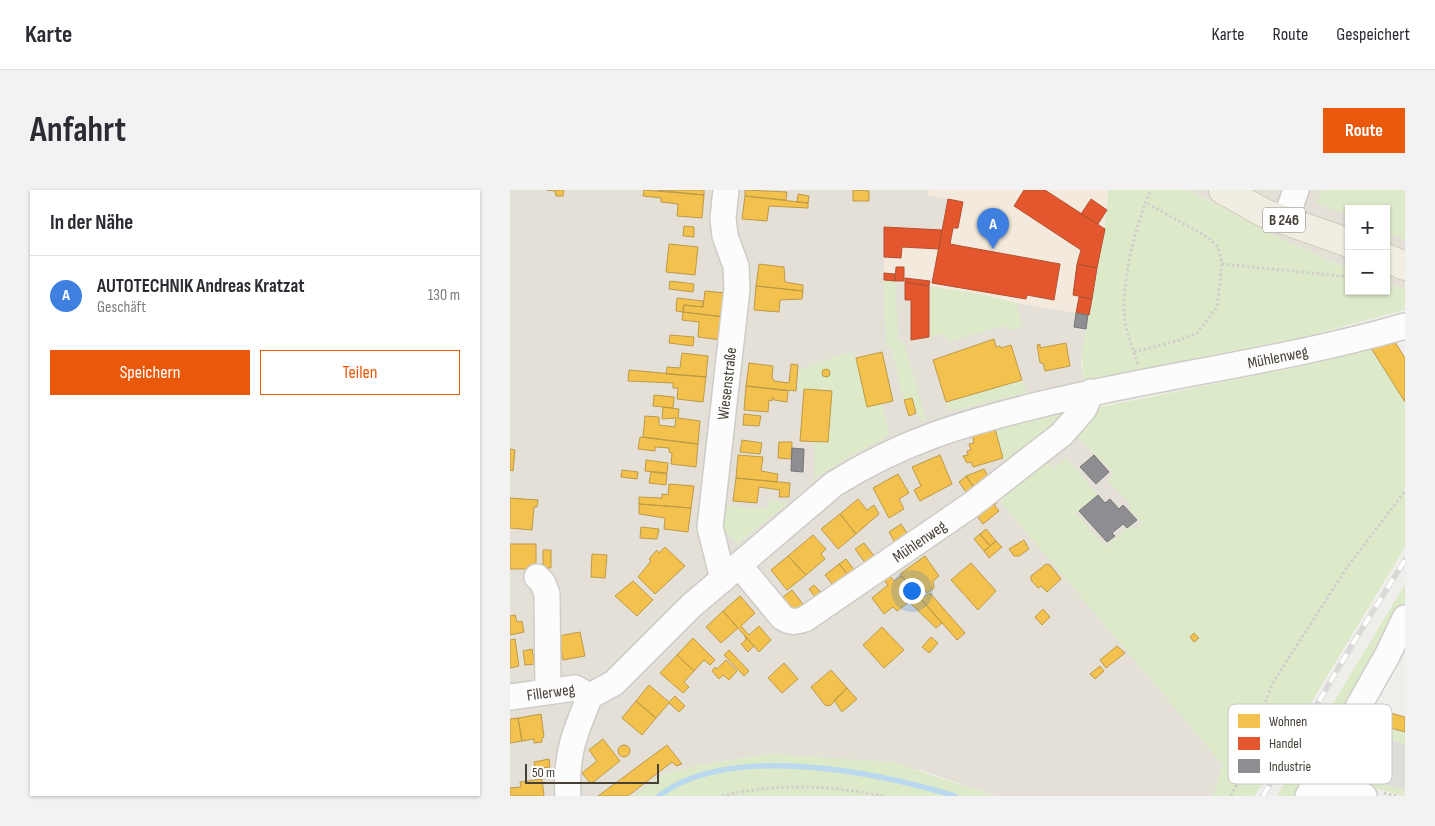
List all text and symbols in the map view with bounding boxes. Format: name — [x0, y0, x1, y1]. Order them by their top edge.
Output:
text: Karte — [25, 20, 72, 49]
text: Karte — [1212, 24, 1245, 45]
text: Route — [1273, 24, 1308, 45]
text: Gespeichert — [1336, 24, 1410, 45]
button: Route — [1323, 108, 1405, 153]
text: Anfahrt — [30, 109, 126, 152]
map controls — [1345, 205, 1390, 295]
button: + — [1345, 205, 1390, 250]
pin: A — [977, 208, 1009, 249]
road number: B 246 — [1263, 208, 1305, 232]
text: In der Nähe — [50, 210, 133, 235]
button: − — [1345, 250, 1390, 295]
text: AUTOTECHNIK Andreas Kratzat — [97, 275, 304, 298]
text: A — [62, 286, 70, 305]
text: 130 m — [428, 286, 460, 305]
text: Geschäft — [97, 298, 146, 317]
street label: Mühlenweg — [1246, 343, 1310, 373]
street label: Wiesenstraße — [714, 346, 741, 421]
button: Speichern — [50, 350, 250, 395]
button: Teilen — [260, 350, 460, 395]
street label: Mühlenweg — [889, 517, 950, 567]
your location — [899, 578, 925, 604]
street label: Fillerweg — [526, 680, 576, 706]
legend — [1228, 704, 1392, 784]
text: Wohnen — [1269, 713, 1307, 730]
text: Handel — [1269, 735, 1302, 752]
text: Industrie — [1269, 758, 1311, 775]
scale bar — [525, 761, 659, 784]
text: 50 m — [532, 764, 555, 781]

